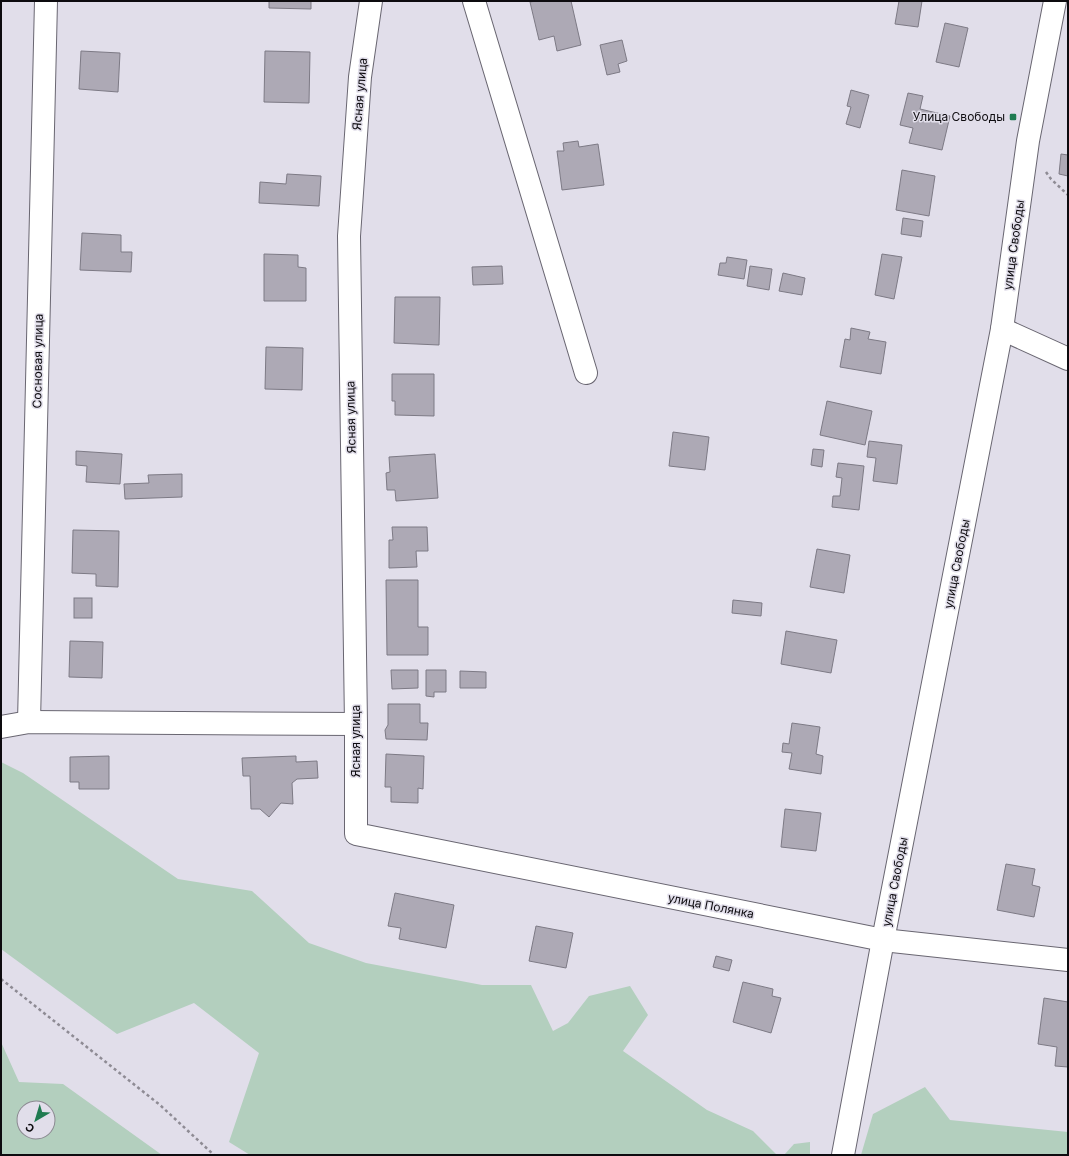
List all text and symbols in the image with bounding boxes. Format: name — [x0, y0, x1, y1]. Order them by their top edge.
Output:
street label: Ясная улица — [349, 57, 370, 131]
place label: Улица Свободы — [913, 109, 1005, 124]
marker: Улица Свободы — [1008, 112, 1018, 122]
street label: улица Свободы — [1000, 199, 1027, 291]
street label: Сосновая улица — [29, 313, 46, 408]
street label: Ясная улица — [342, 381, 359, 453]
street label: улица Свободы — [940, 518, 973, 610]
street label: Ясная улица — [348, 705, 363, 777]
street label: улица Свободы — [878, 836, 911, 928]
street label: улица Полянка — [667, 890, 755, 921]
north arrow — [16, 1100, 56, 1140]
text: С — [22, 1120, 37, 1136]

